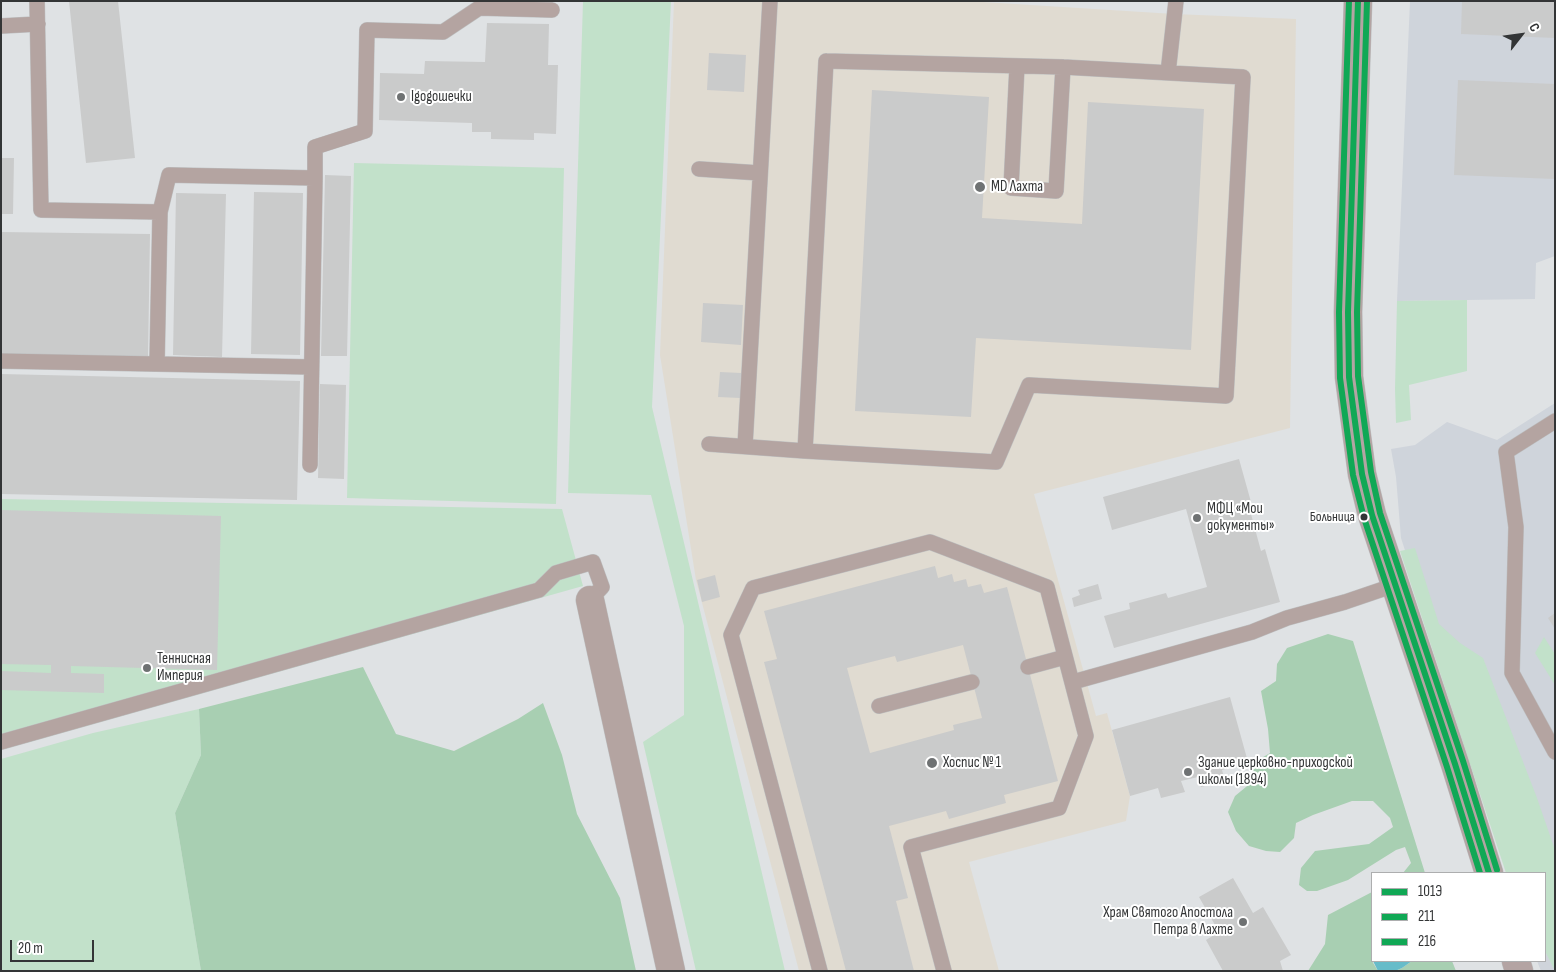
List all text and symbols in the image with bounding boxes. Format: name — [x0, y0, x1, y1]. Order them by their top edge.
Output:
north arrow — [1496, 10, 1546, 60]
text: С — [1525, 20, 1544, 35]
place label: Igogoшечки — [411, 88, 472, 106]
marker: Igogoшечки — [395, 91, 407, 103]
place label: MD Лахта — [991, 178, 1043, 196]
marker: MD Лахта — [973, 180, 987, 194]
place label: МФЦ «Мои документы» — [1207, 500, 1275, 535]
place label: Больница — [1310, 509, 1355, 525]
marker: МФЦ «Мои документы» — [1191, 512, 1203, 524]
marker: Больница — [1359, 512, 1369, 522]
place label: Теннисная Империя — [157, 650, 211, 685]
marker: Теннисная Империя — [141, 662, 153, 674]
place label: Хоспис № 1 — [943, 754, 1001, 772]
place label: Здание церковно-приходской школы (1894) — [1198, 754, 1353, 789]
marker: Хоспис № 1 — [925, 756, 939, 770]
marker: Здание церковно-приходской школы (1894) — [1182, 766, 1194, 778]
legend — [1371, 872, 1546, 962]
text: 101Э — [1418, 882, 1442, 901]
place label: Храм Святого Апостола Петра в Лахте — [1103, 904, 1233, 939]
text: 211 — [1418, 907, 1435, 926]
marker: Храм Святого Апостола Петра в Лахте — [1237, 916, 1249, 928]
scale bar — [12, 930, 96, 962]
text: 216 — [1418, 932, 1436, 951]
text: 20 m — [18, 939, 43, 958]

